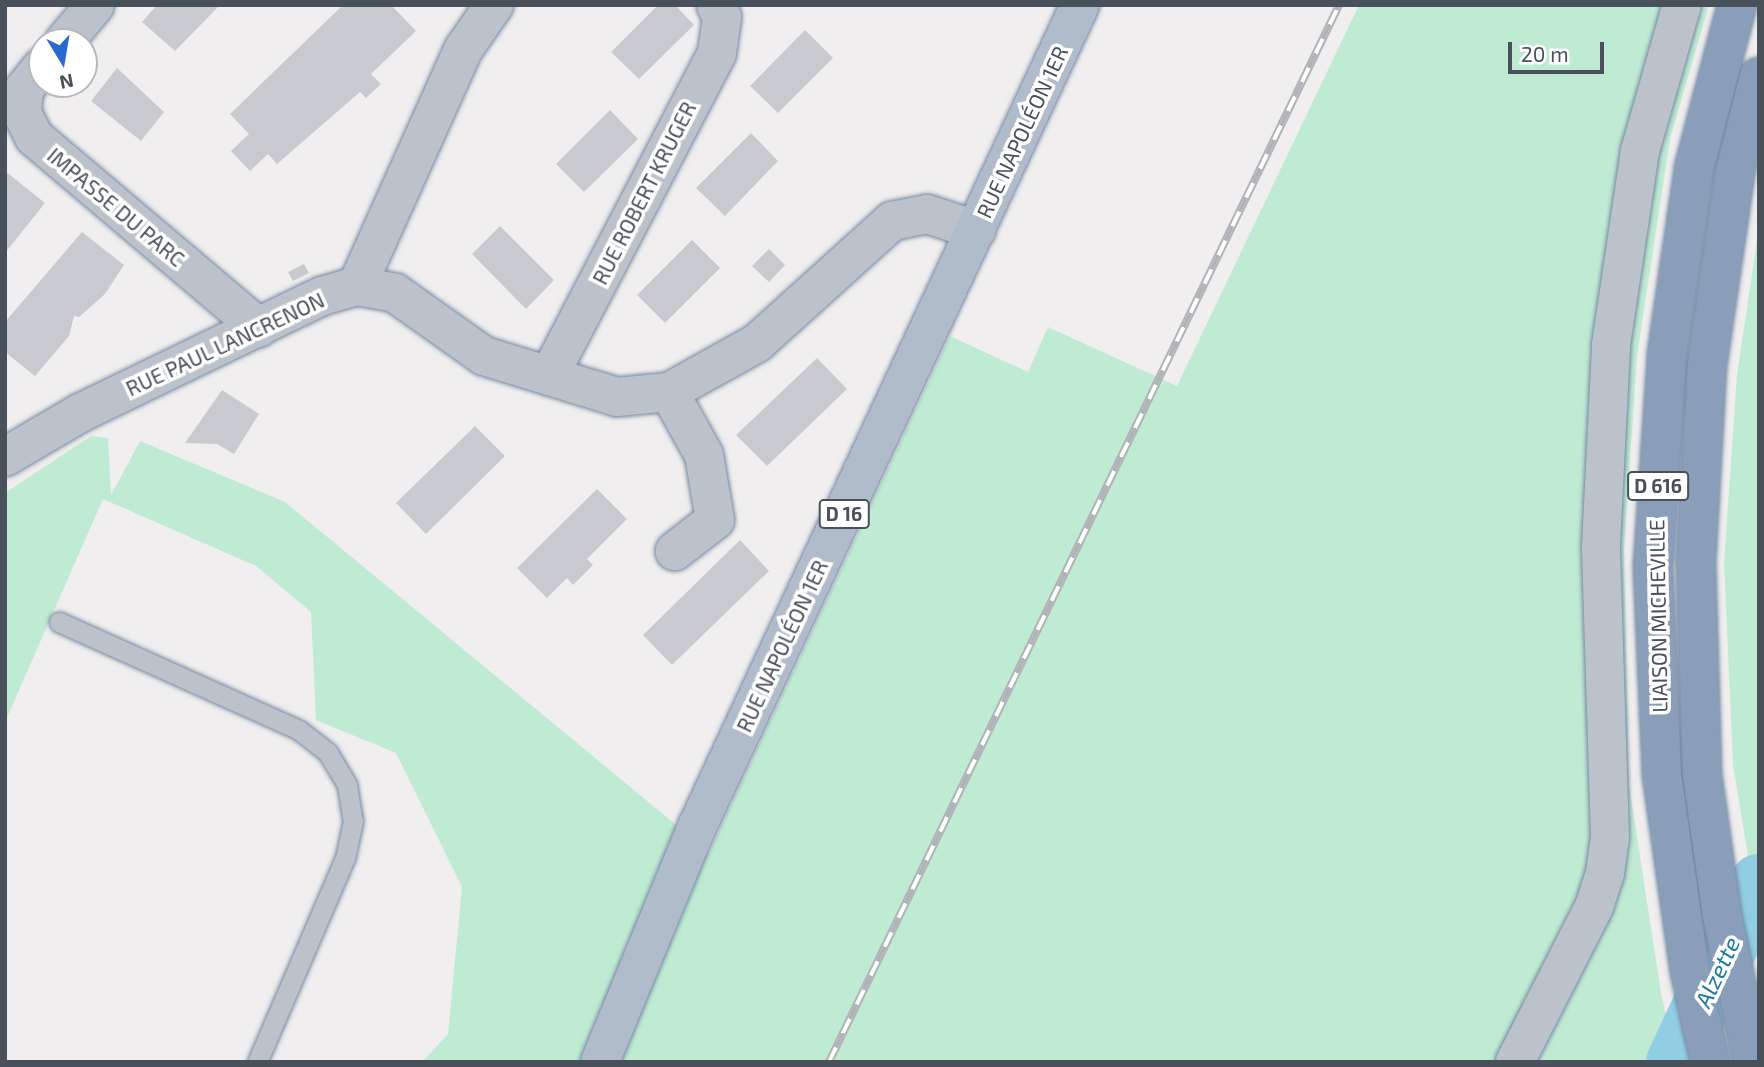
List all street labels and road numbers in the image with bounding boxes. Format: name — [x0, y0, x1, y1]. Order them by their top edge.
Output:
street label: RUE NAPOLÉON 1ER — [971, 42, 1073, 222]
street label: RUE ROBERT KRUGER — [587, 97, 701, 289]
street label: IMPASSE DU PARC — [42, 142, 190, 272]
street label: RUE PAUL LANCRENON — [122, 287, 328, 401]
road number: D 616 — [1626, 471, 1690, 502]
road number: D 16 — [818, 499, 870, 530]
street label: LIAISON MICHEVILLE — [1644, 519, 1672, 713]
street label: RUE NAPOLÉON 1ER — [731, 556, 833, 736]

